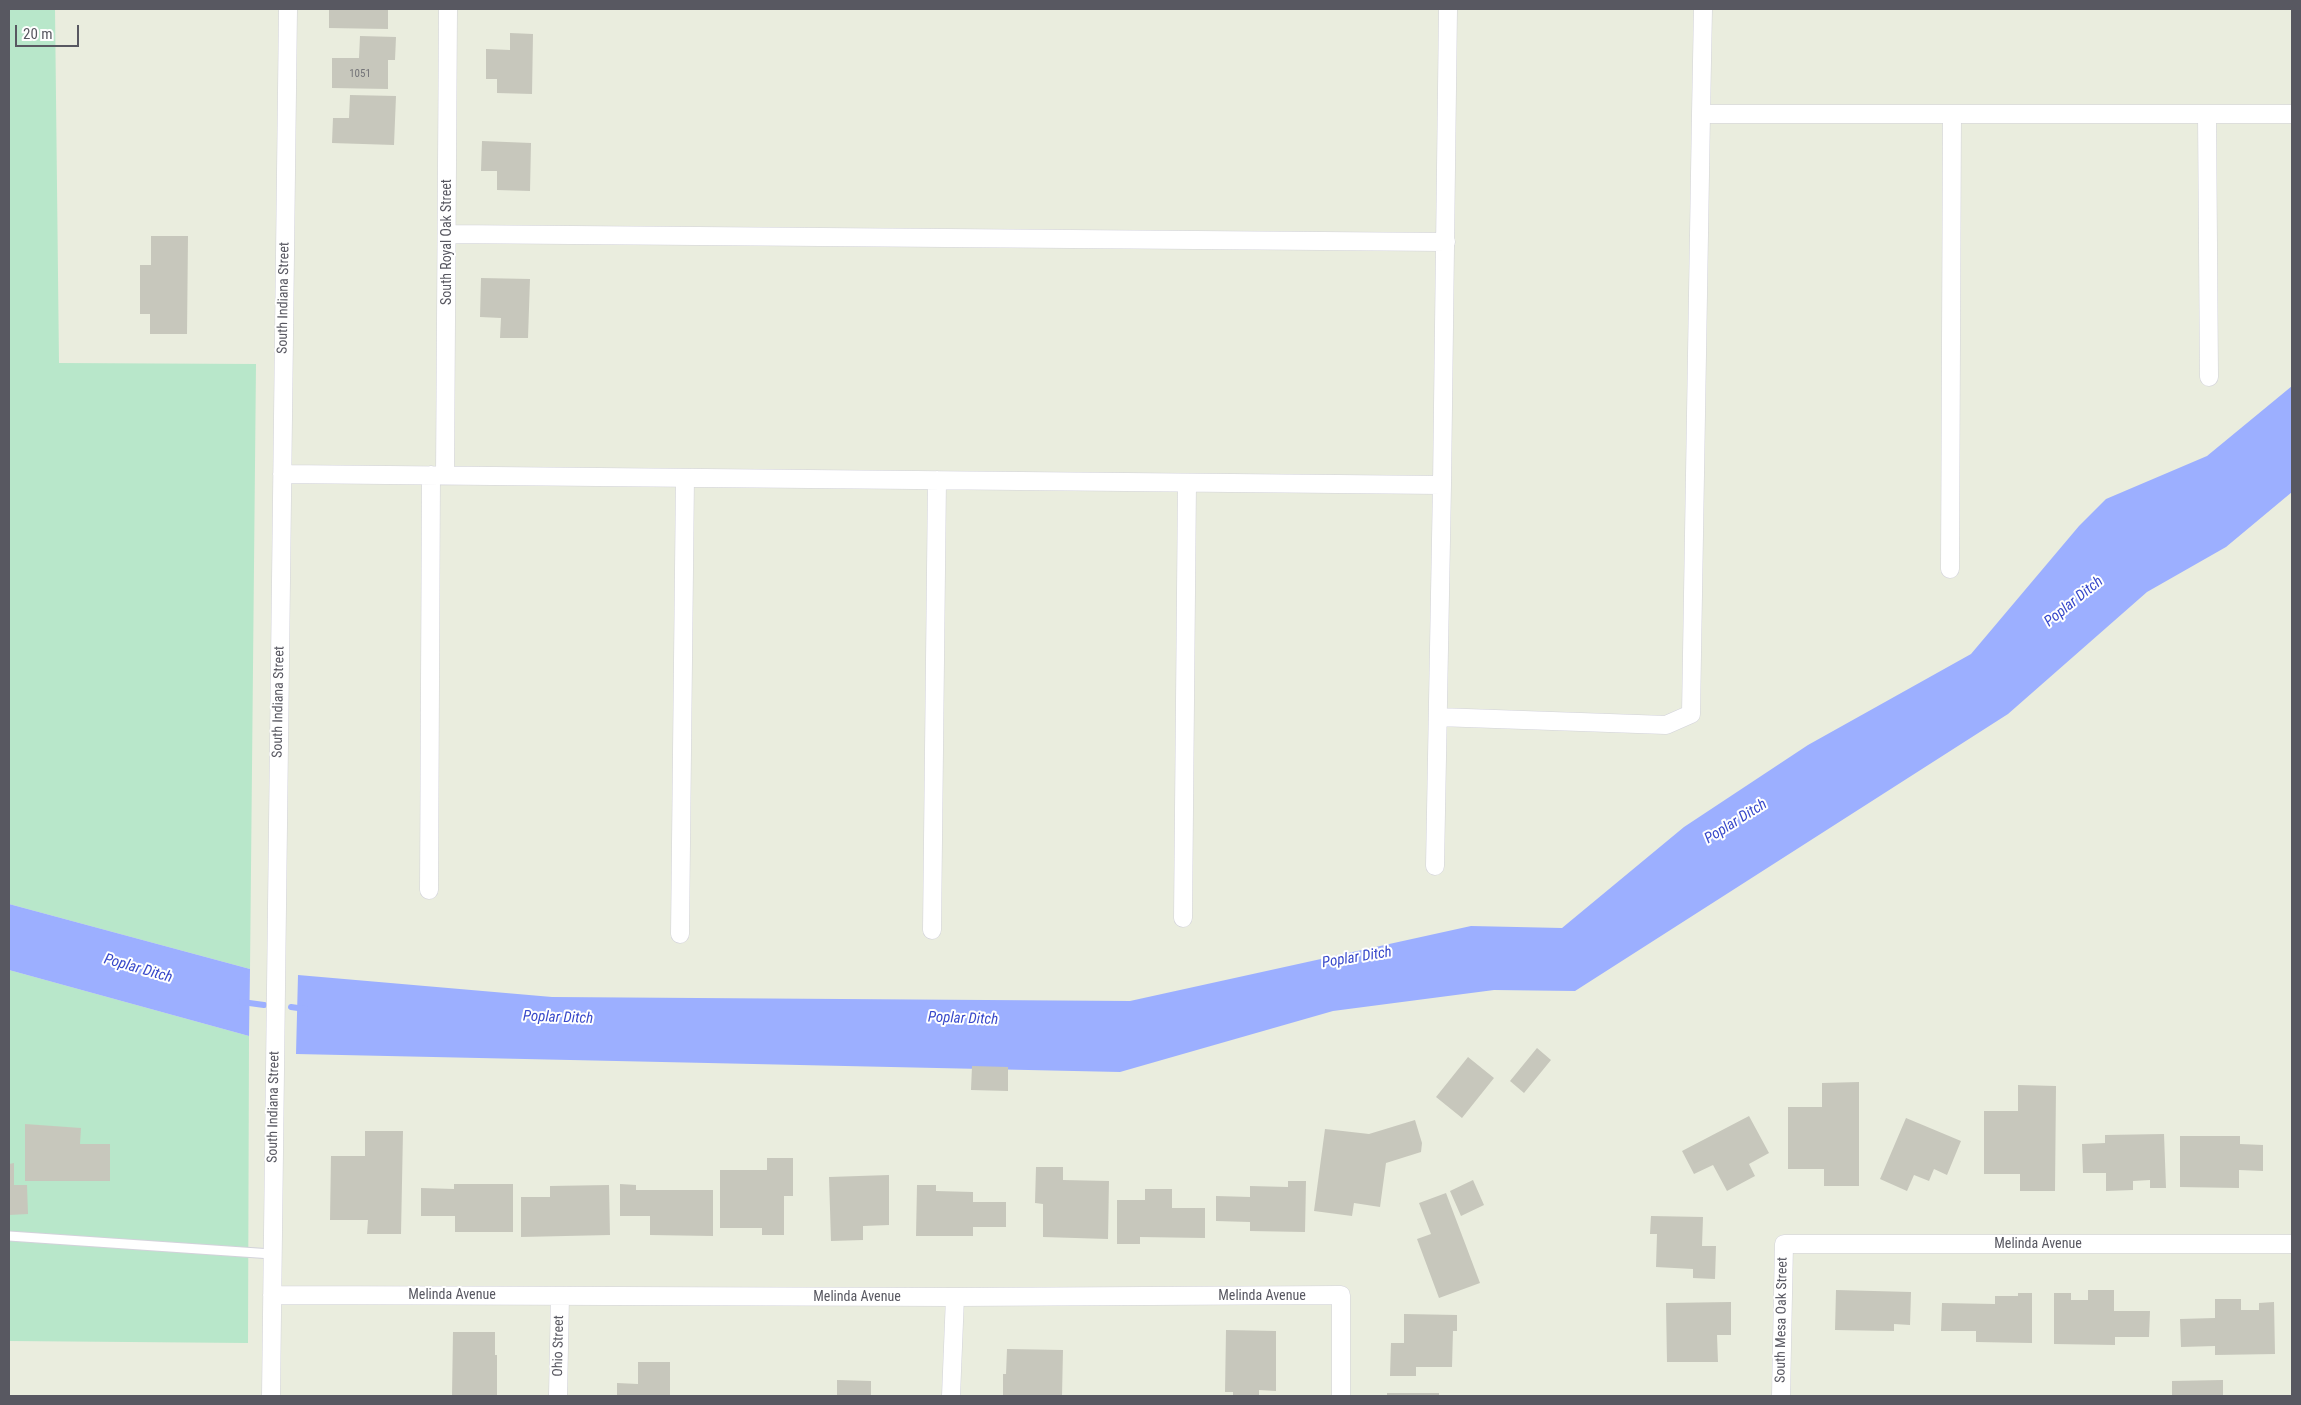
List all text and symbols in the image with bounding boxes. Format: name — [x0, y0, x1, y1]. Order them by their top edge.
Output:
scale bar — [18, 15, 81, 47]
text: 20 m — [23, 25, 53, 43]
house number: 1051 — [349, 67, 371, 81]
street label: South Royal Oak Street — [439, 179, 455, 305]
street label: South Indiana Street — [275, 242, 293, 354]
water label: Poplar Ditch — [2041, 573, 2107, 631]
street label: South Indiana Street — [270, 646, 288, 758]
water label: Poplar Ditch — [1701, 796, 1771, 848]
water label: Poplar Ditch — [1321, 944, 1393, 972]
water label: Poplar Ditch — [102, 951, 174, 987]
water label: Poplar Ditch — [523, 1008, 593, 1028]
water label: Poplar Ditch — [928, 1009, 998, 1029]
street label: South Indiana Street — [265, 1051, 283, 1163]
street label: Melinda Avenue — [1994, 1236, 2082, 1252]
street label: South Mesa Oak Street — [1773, 1257, 1791, 1383]
street label: Melinda Avenue — [408, 1287, 496, 1303]
street label: Melinda Avenue — [1218, 1288, 1306, 1304]
street label: Melinda Avenue — [813, 1289, 901, 1305]
street label: Ohio Street — [550, 1315, 568, 1377]

